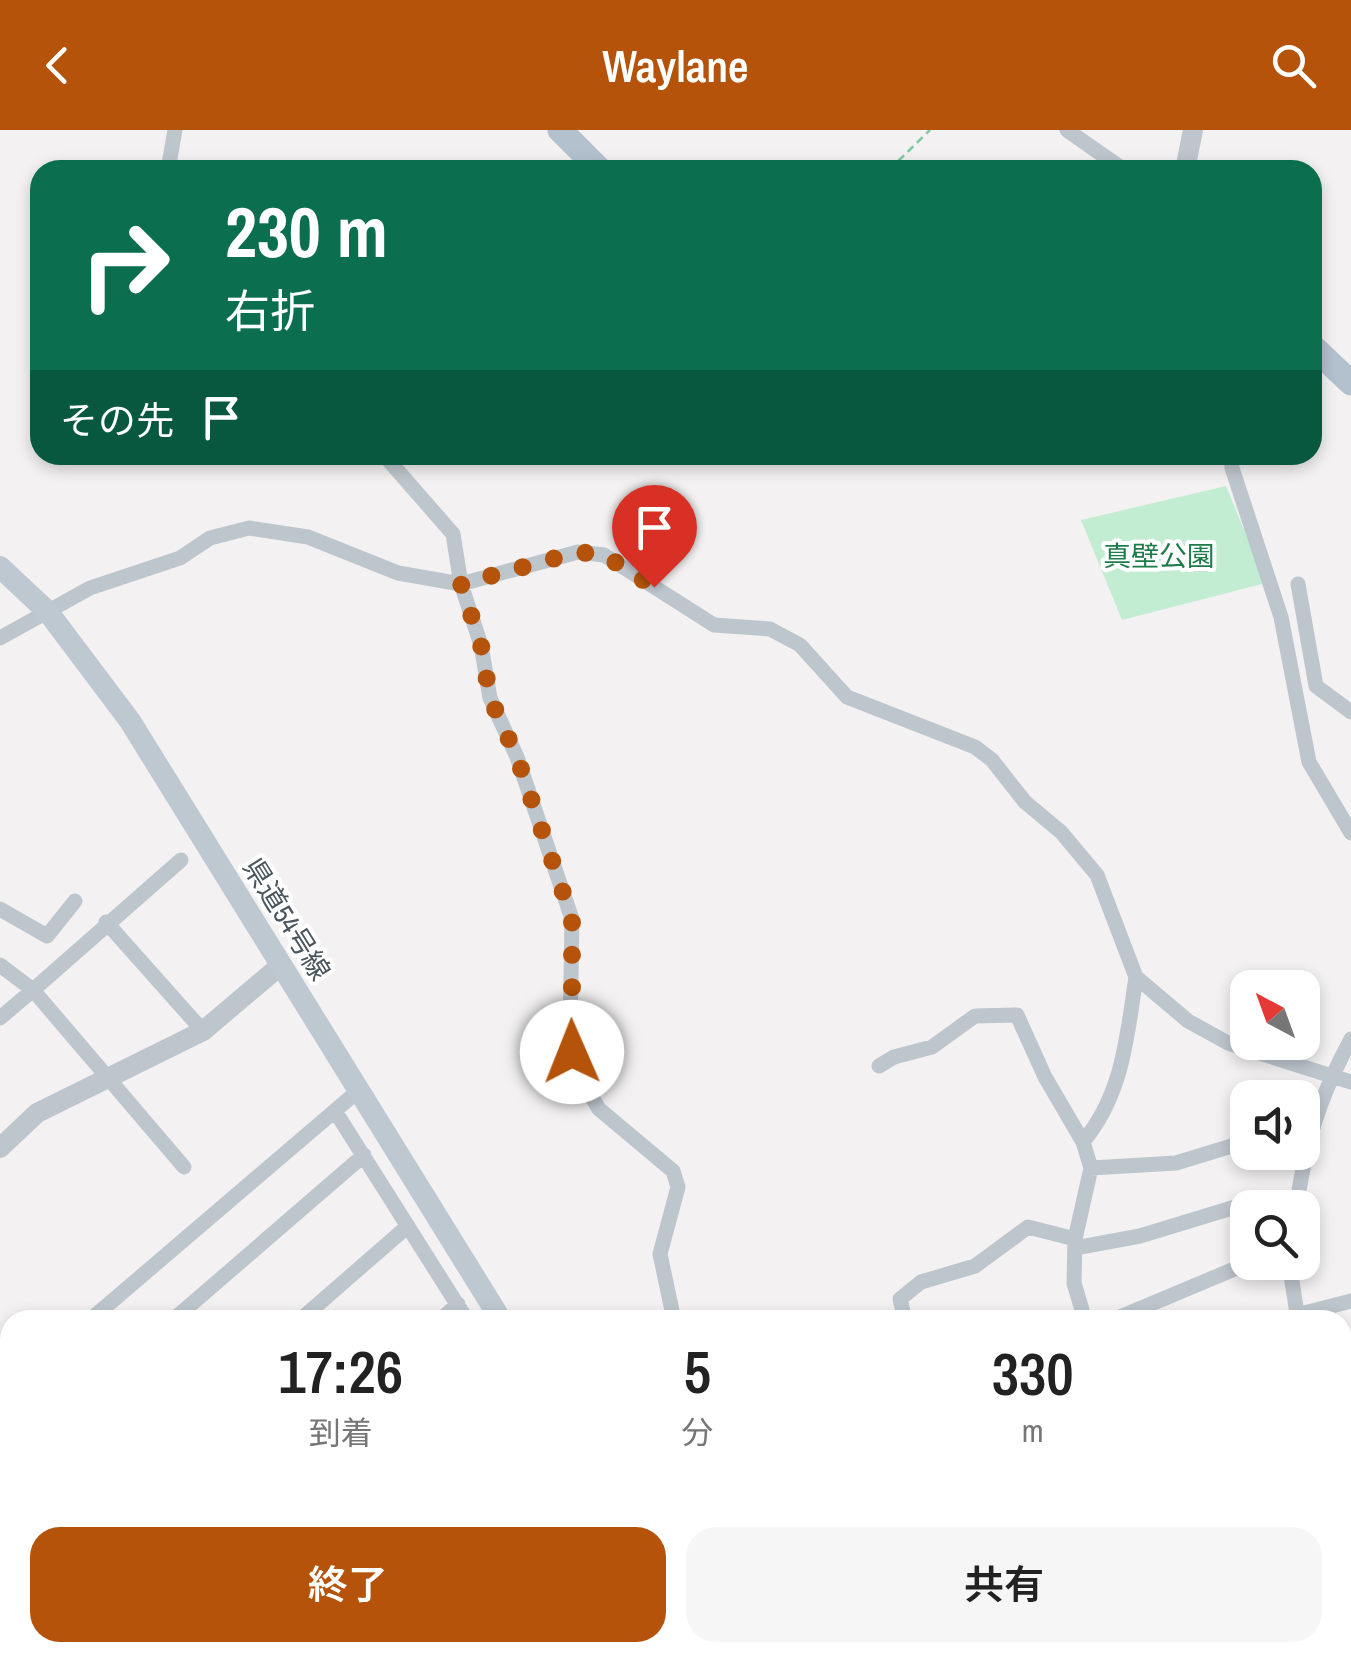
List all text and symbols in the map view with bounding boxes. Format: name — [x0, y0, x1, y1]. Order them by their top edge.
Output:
text: Waylane — [602, 35, 749, 96]
icon: back — [30, 38, 85, 93]
icon: search — [1266, 38, 1321, 93]
text: 230 m — [225, 185, 388, 279]
icon: right — [60, 200, 190, 330]
text: 右折 — [225, 280, 315, 341]
icon: arrive — [194, 390, 249, 445]
text: その先 — [60, 395, 174, 446]
pin — [612, 485, 697, 588]
icon: arrive — [627, 500, 682, 555]
park label: 真壁公園 — [1103, 537, 1215, 575]
street label: 県道54号線 — [234, 851, 340, 987]
north arrow — [1230, 970, 1320, 1060]
map controls — [1230, 970, 1320, 1280]
position arrow — [520, 1000, 624, 1104]
button: sound — [1230, 1080, 1320, 1170]
button: search — [1230, 1190, 1320, 1280]
text: 17:26 — [278, 1331, 403, 1412]
text: 5 — [684, 1331, 711, 1412]
text: 330 — [992, 1333, 1074, 1414]
text: m — [1022, 1409, 1044, 1452]
text: 到着 — [309, 1411, 373, 1454]
text: 分 — [681, 1411, 713, 1454]
button: 終了 — [30, 1527, 666, 1642]
button: 共有 — [686, 1527, 1322, 1642]

